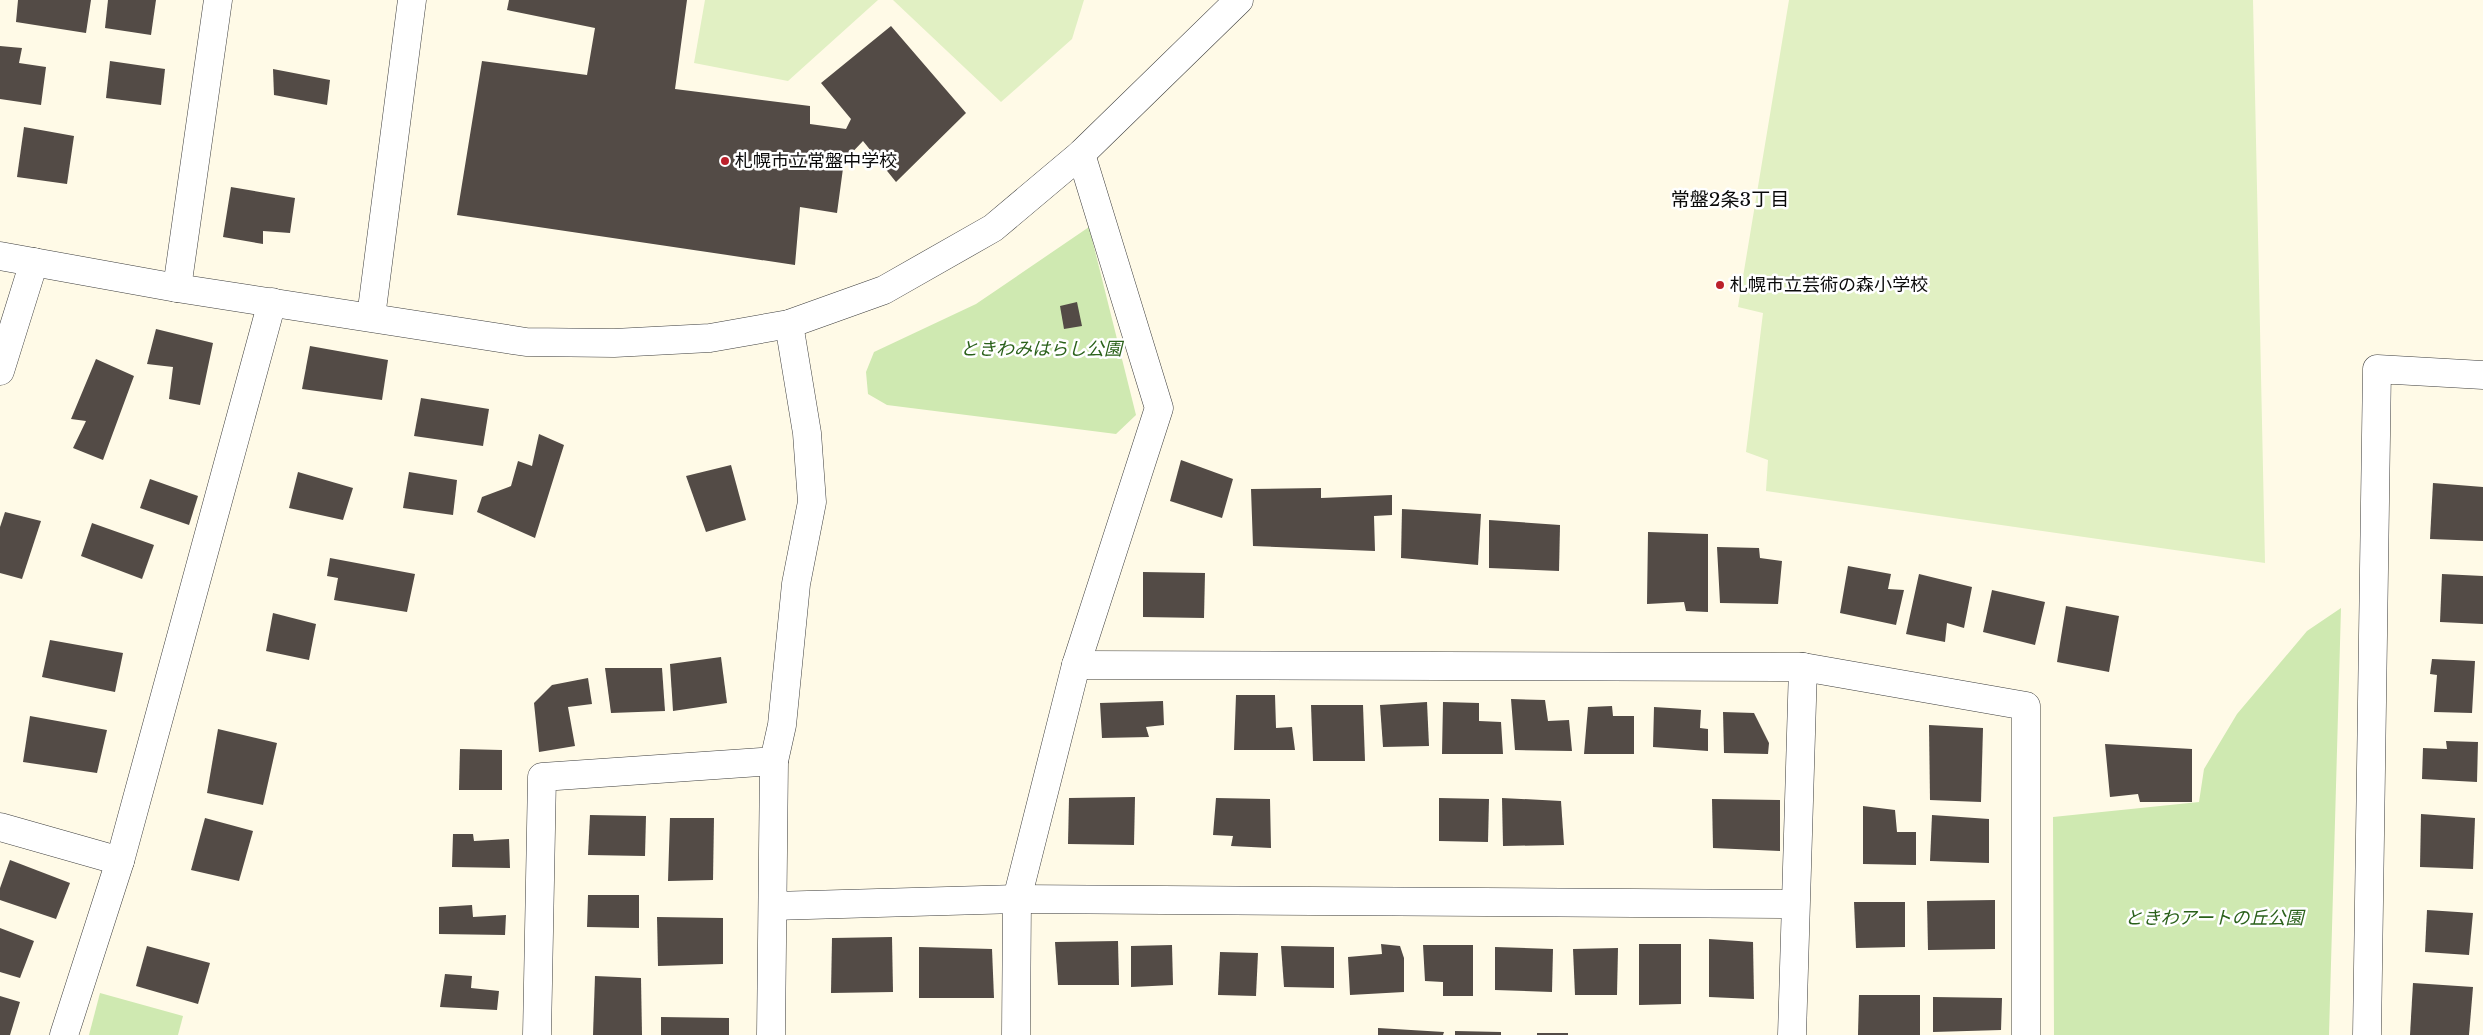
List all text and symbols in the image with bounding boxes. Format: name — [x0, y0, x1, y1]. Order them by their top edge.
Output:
place label: 札幌市立常盤中学校 — [735, 150, 897, 172]
marker: 札幌市立常盤中学校 — [719, 155, 731, 167]
district label: 常盤2条3丁目 — [1671, 188, 1789, 211]
place label: 札幌市立芸術の森小学校 — [1730, 274, 1928, 296]
marker: 札幌市立芸術の森小学校 — [1714, 279, 1726, 291]
park label: ときわみはらし公園 — [960, 338, 1125, 360]
park label: ときわアートの丘公園 — [2125, 907, 2306, 929]

